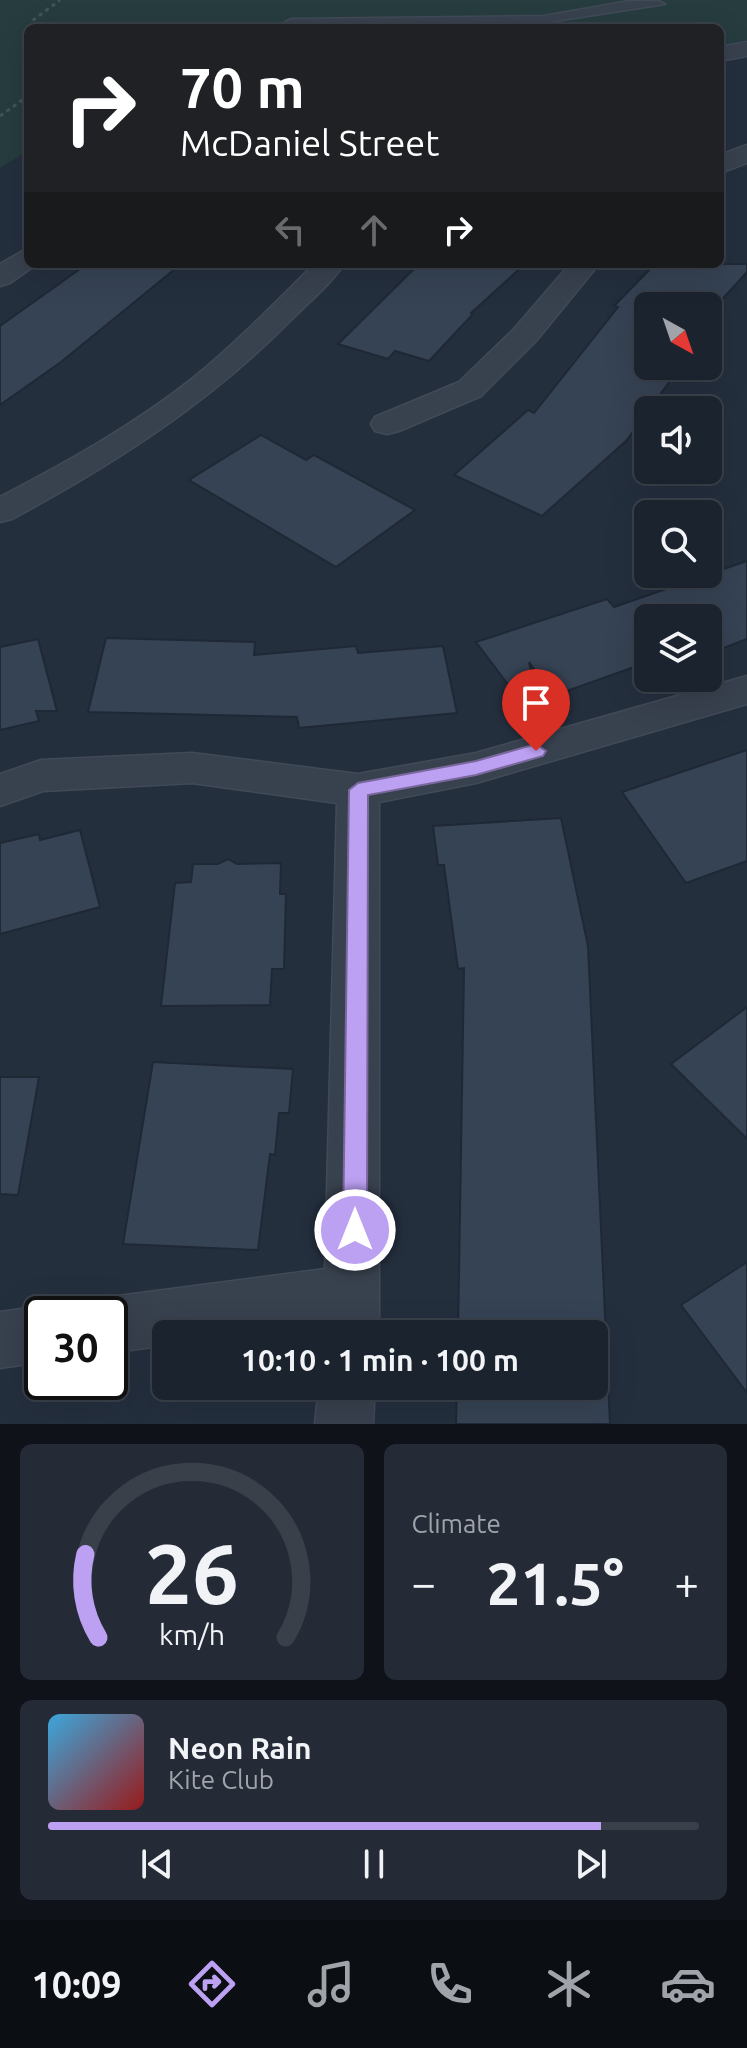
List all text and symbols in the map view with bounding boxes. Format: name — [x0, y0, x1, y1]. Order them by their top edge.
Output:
icon: right — [48, 56, 152, 160]
text: 70 m — [180, 56, 305, 119]
text: McDaniel Street — [180, 122, 439, 163]
icon: left — [268, 208, 312, 252]
icon: ahead — [352, 208, 396, 252]
icon: right — [436, 208, 480, 252]
north arrow — [634, 292, 722, 380]
map controls — [634, 292, 722, 692]
button: sound — [634, 396, 722, 484]
button: search — [634, 500, 722, 588]
button: layers — [634, 604, 722, 692]
pin — [502, 669, 570, 751]
icon: arrive — [514, 681, 558, 725]
position arrow — [313, 1188, 397, 1272]
speed limit sign: 30 — [24, 1296, 128, 1400]
text: 10:10 · 1 min · 100 m — [241, 1343, 519, 1377]
text: Climate — [412, 1509, 501, 1538]
text: 26 — [145, 1526, 239, 1620]
text: 21.5° — [487, 1549, 624, 1616]
text: − — [412, 1558, 436, 1607]
text: + — [674, 1558, 699, 1607]
text: km/h — [159, 1618, 225, 1650]
text: Neon Rain — [168, 1731, 312, 1765]
text: Kite Club — [168, 1765, 274, 1794]
icon: previous — [135, 1842, 179, 1886]
icon: pause — [352, 1842, 396, 1886]
icon: next — [569, 1842, 613, 1886]
icon: directions — [184, 1956, 240, 2012]
icon: music — [303, 1956, 359, 2012]
icon: phone — [422, 1956, 478, 2012]
icon: climate — [541, 1956, 597, 2012]
icon: car — [660, 1956, 716, 2012]
text: 10:09 — [31, 1964, 121, 2005]

